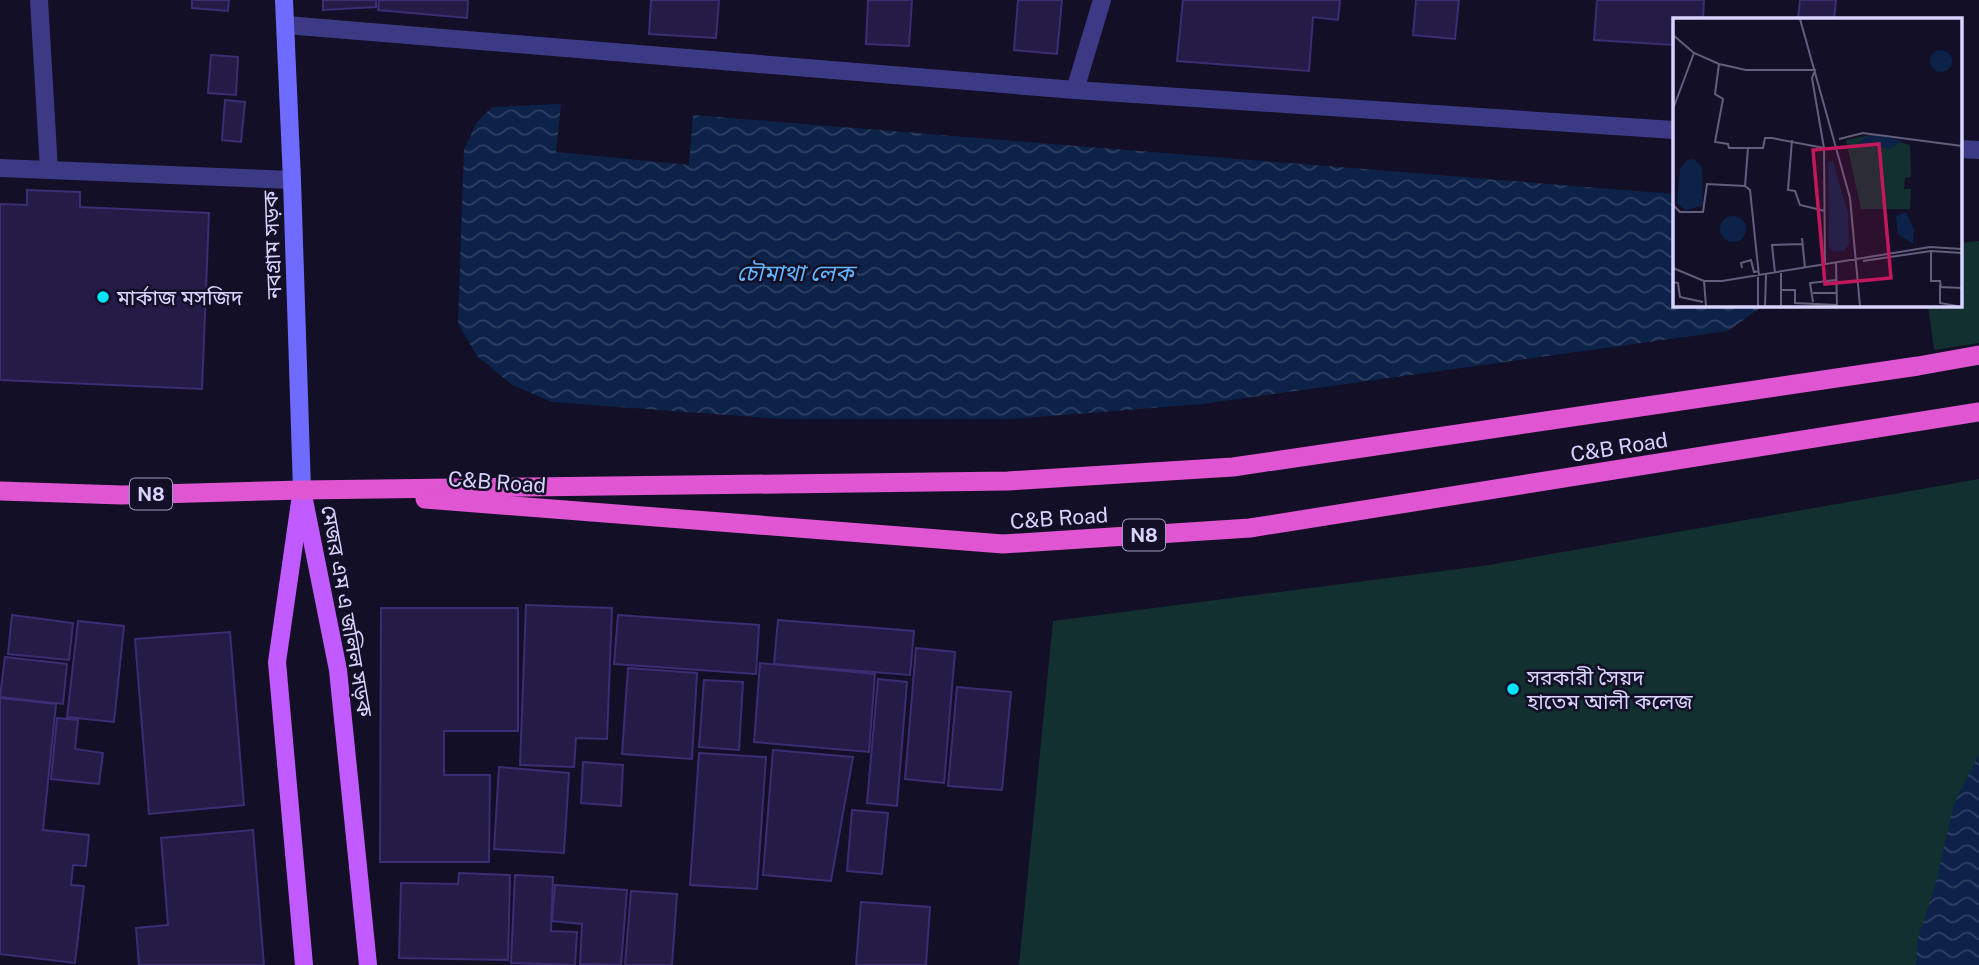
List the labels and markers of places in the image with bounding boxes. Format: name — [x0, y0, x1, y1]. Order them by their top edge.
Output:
place label: মার্কাজ মসজিদ — [116, 285, 243, 310]
marker: মার্কাজ মসজিদ — [95, 289, 111, 305]
place label: সরকারী সৈয়দ হাতেম আলী কলেজ — [1526, 665, 1693, 714]
marker: সরকারী সৈয়দ হাতেম আলী কলেজ — [1505, 681, 1521, 697]

